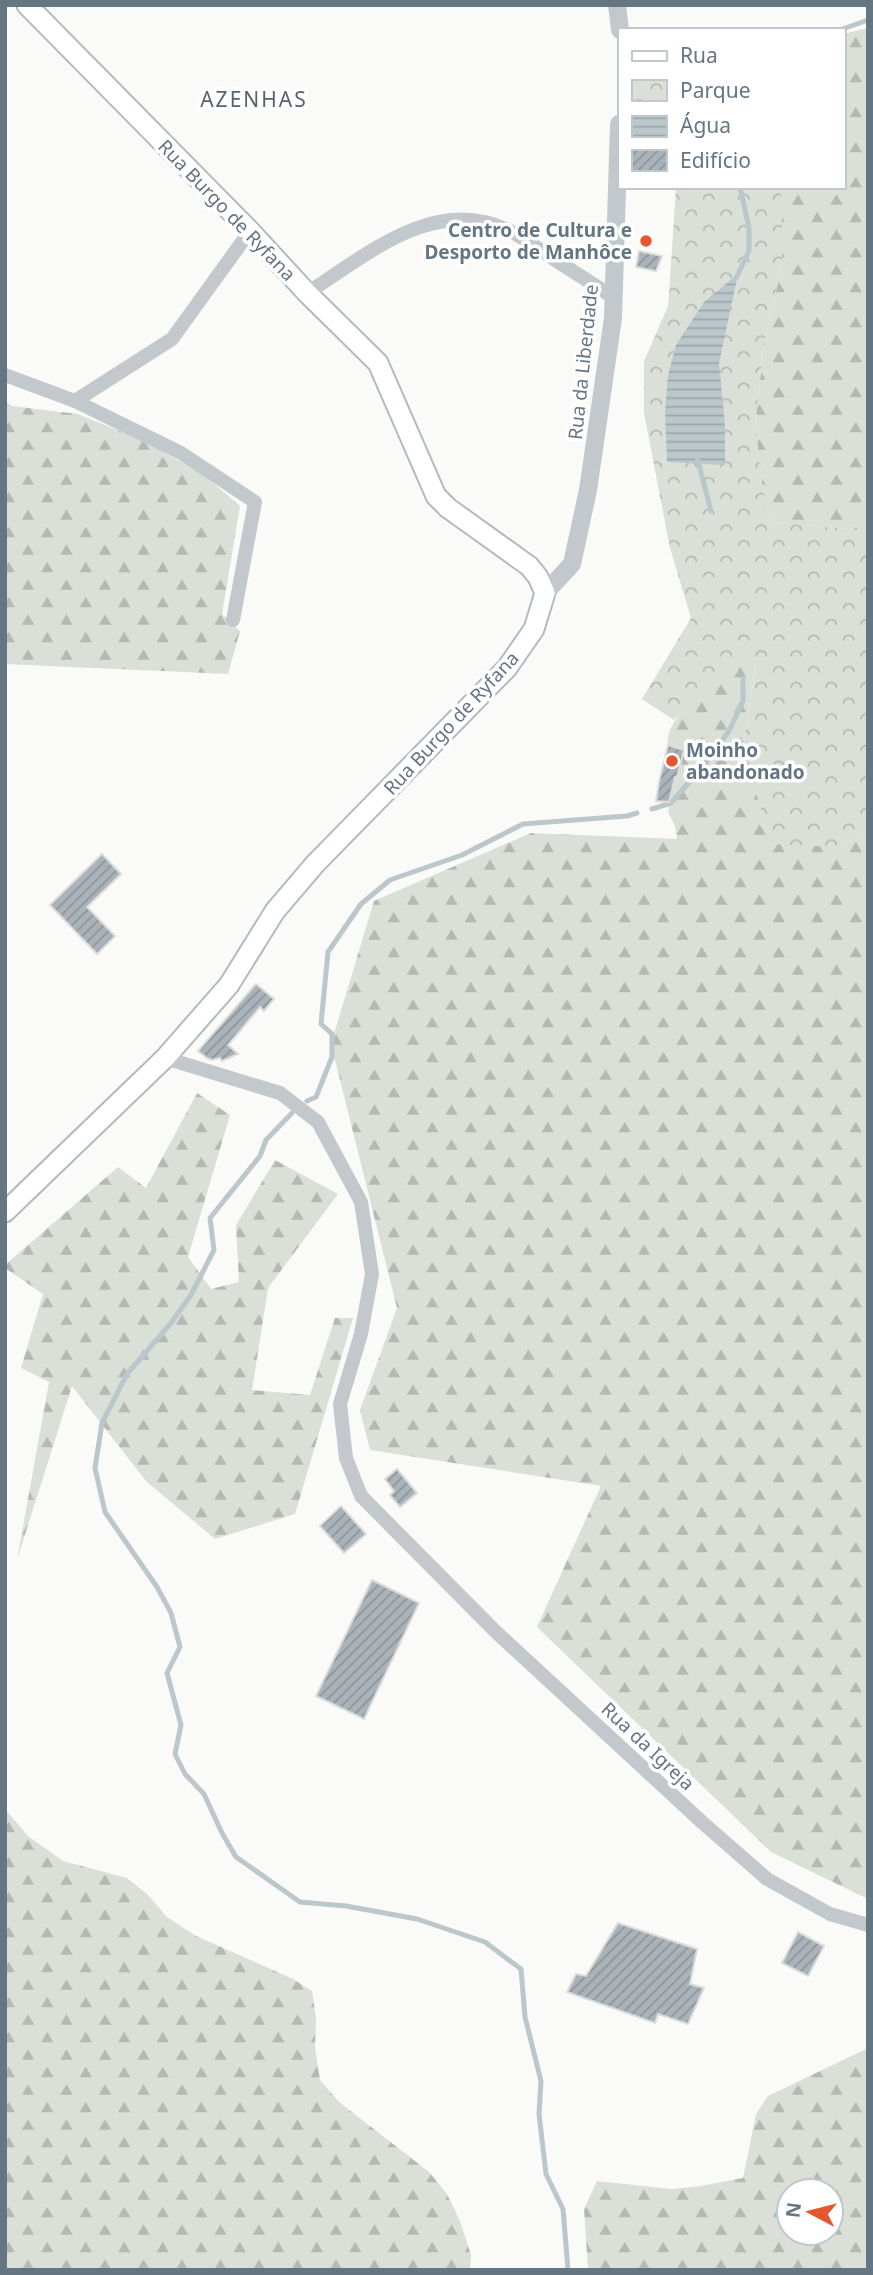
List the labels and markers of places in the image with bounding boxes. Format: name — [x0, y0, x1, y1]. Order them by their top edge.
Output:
place label: Centro de Cultura e Desporto de Manhôce — [424, 217, 632, 265]
marker: Centro de Cultura e Desporto de Manhôce — [638, 233, 654, 249]
place label: Moinho abandonado — [686, 737, 805, 785]
marker: Moinho abandonado — [664, 753, 680, 769]

